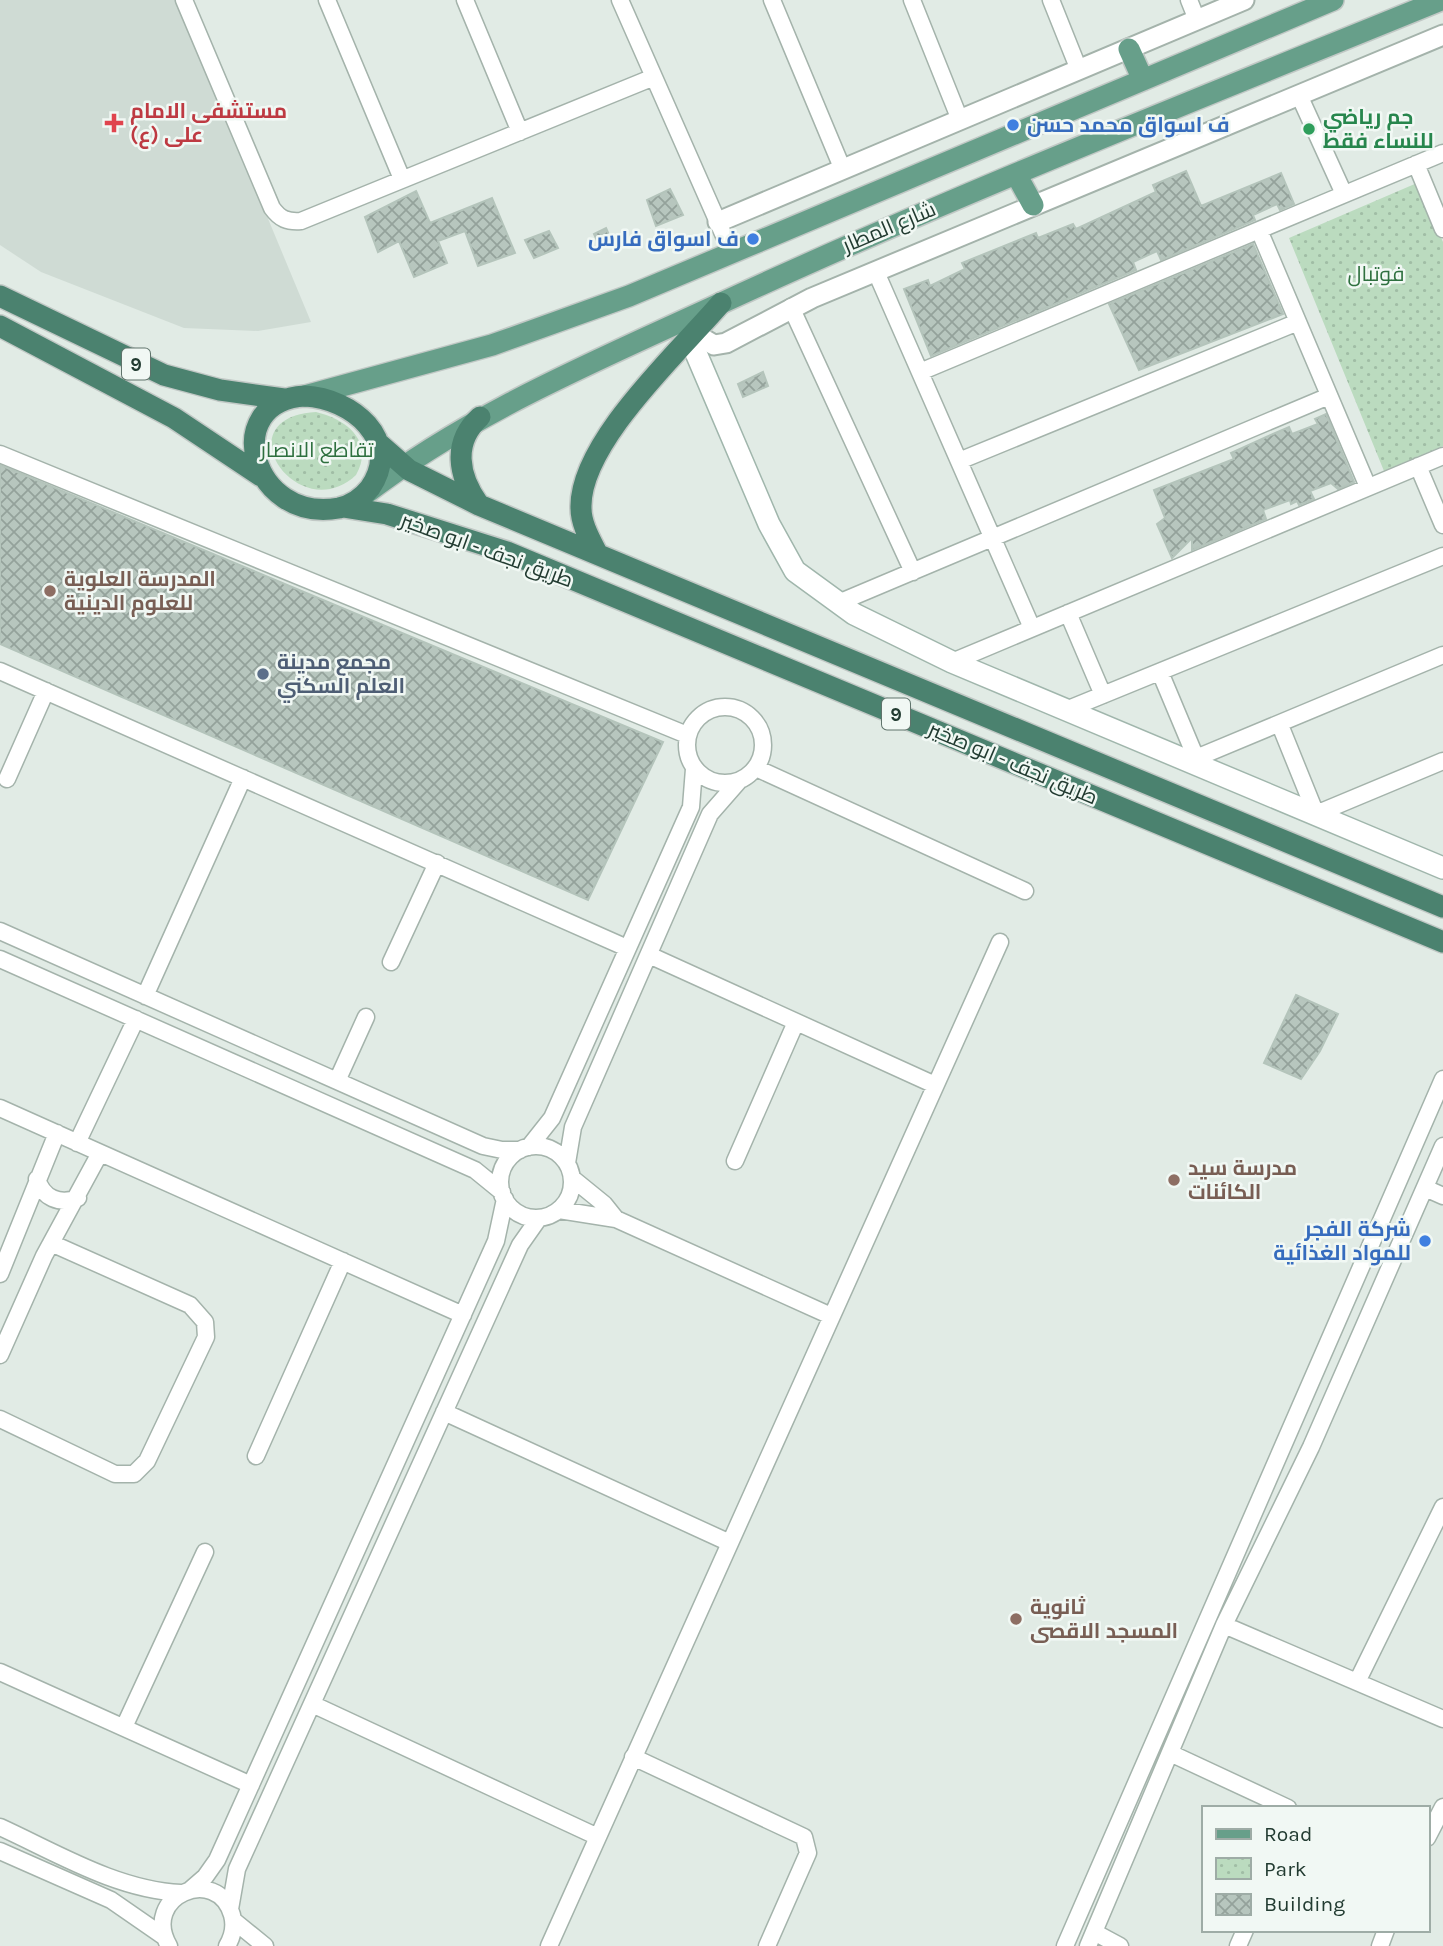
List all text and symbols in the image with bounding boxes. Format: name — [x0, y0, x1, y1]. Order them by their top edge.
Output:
place label: مستشفی الامام علی (ع) — [130, 99, 287, 149]
place label: جم رياضي للنساء فقط — [1323, 105, 1434, 153]
marker: مستشفی الامام علی (ع) — [104, 113, 124, 133]
place label: ف اسواق محمد حسن — [1027, 113, 1230, 138]
marker: ف اسواق محمد حسن — [1005, 117, 1021, 133]
marker: جم رياضي للنساء فقط — [1301, 121, 1317, 137]
street label: شارع المطار — [838, 197, 940, 260]
place label: ف اسواق فارس — [588, 227, 739, 252]
marker: ف اسواق فارس — [745, 231, 761, 247]
park label: فوتبال — [1348, 262, 1404, 287]
road number: 9 — [122, 348, 150, 380]
park label: تقاطع الانصار — [259, 438, 374, 464]
street label: طريق نجف - ابو صخير — [396, 507, 576, 593]
place label: المدرسة العلوية للعلوم الدينية — [64, 567, 216, 617]
marker: المدرسة العلوية للعلوم الدينية — [42, 583, 58, 599]
place label: مجمع مدينة العلم السكني — [277, 650, 405, 703]
marker: مجمع مدينة العلم السكني — [255, 666, 271, 682]
road number: 9 — [882, 698, 910, 730]
street label: طريق نجف - ابو صخير — [924, 716, 1101, 810]
place label: مدرسة سيد الكائنات — [1188, 1156, 1297, 1204]
marker: مدرسة سيد الكائنات — [1166, 1172, 1182, 1188]
place label: شركة الفجر للمواد الغذائية — [1273, 1217, 1411, 1266]
marker: شركة الفجر للمواد الغذائية — [1417, 1233, 1433, 1249]
place label: ثانوية المسجد الاقصى — [1030, 1595, 1178, 1643]
marker: ثانوية المسجد الاقصى — [1008, 1611, 1024, 1627]
legend — [1202, 1806, 1429, 1932]
text: Road — [1264, 1822, 1312, 1846]
text: Park — [1264, 1857, 1307, 1881]
text: Building — [1264, 1892, 1345, 1916]

